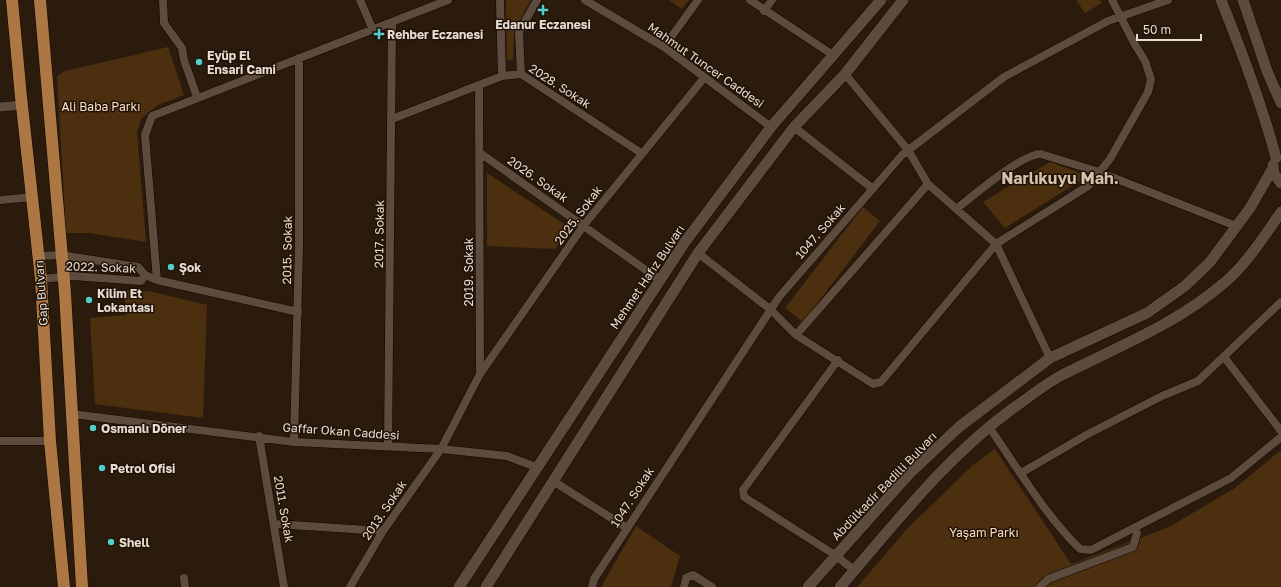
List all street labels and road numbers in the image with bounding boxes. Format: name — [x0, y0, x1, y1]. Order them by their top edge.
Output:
street label: Mahmut Tuncer Caddesi — [645, 19, 767, 111]
street label: 2028. Sokak — [526, 61, 594, 112]
street label: 2026. Sokak — [505, 153, 571, 205]
street label: 2025. Sokak — [551, 182, 605, 247]
street label: 2017. Sokak — [371, 200, 387, 268]
street label: 1047. Sokak — [792, 200, 848, 262]
street label: 2015. Sokak — [279, 215, 295, 285]
street label: Mehmet Hafız Bulvarı — [607, 222, 687, 332]
street label: 2019. Sokak — [461, 237, 476, 307]
street label: 2022. Sokak — [66, 258, 136, 276]
street label: Gap Bulvarı — [31, 260, 51, 326]
street label: Gaffar Okan Caddesi — [282, 419, 400, 443]
street label: Abdülkadir Badilli Bulvarı — [828, 429, 940, 543]
street label: 1047. Sokak — [607, 464, 657, 530]
street label: 2011. Sokak — [271, 474, 297, 544]
street label: 2013. Sokak — [359, 477, 410, 543]

